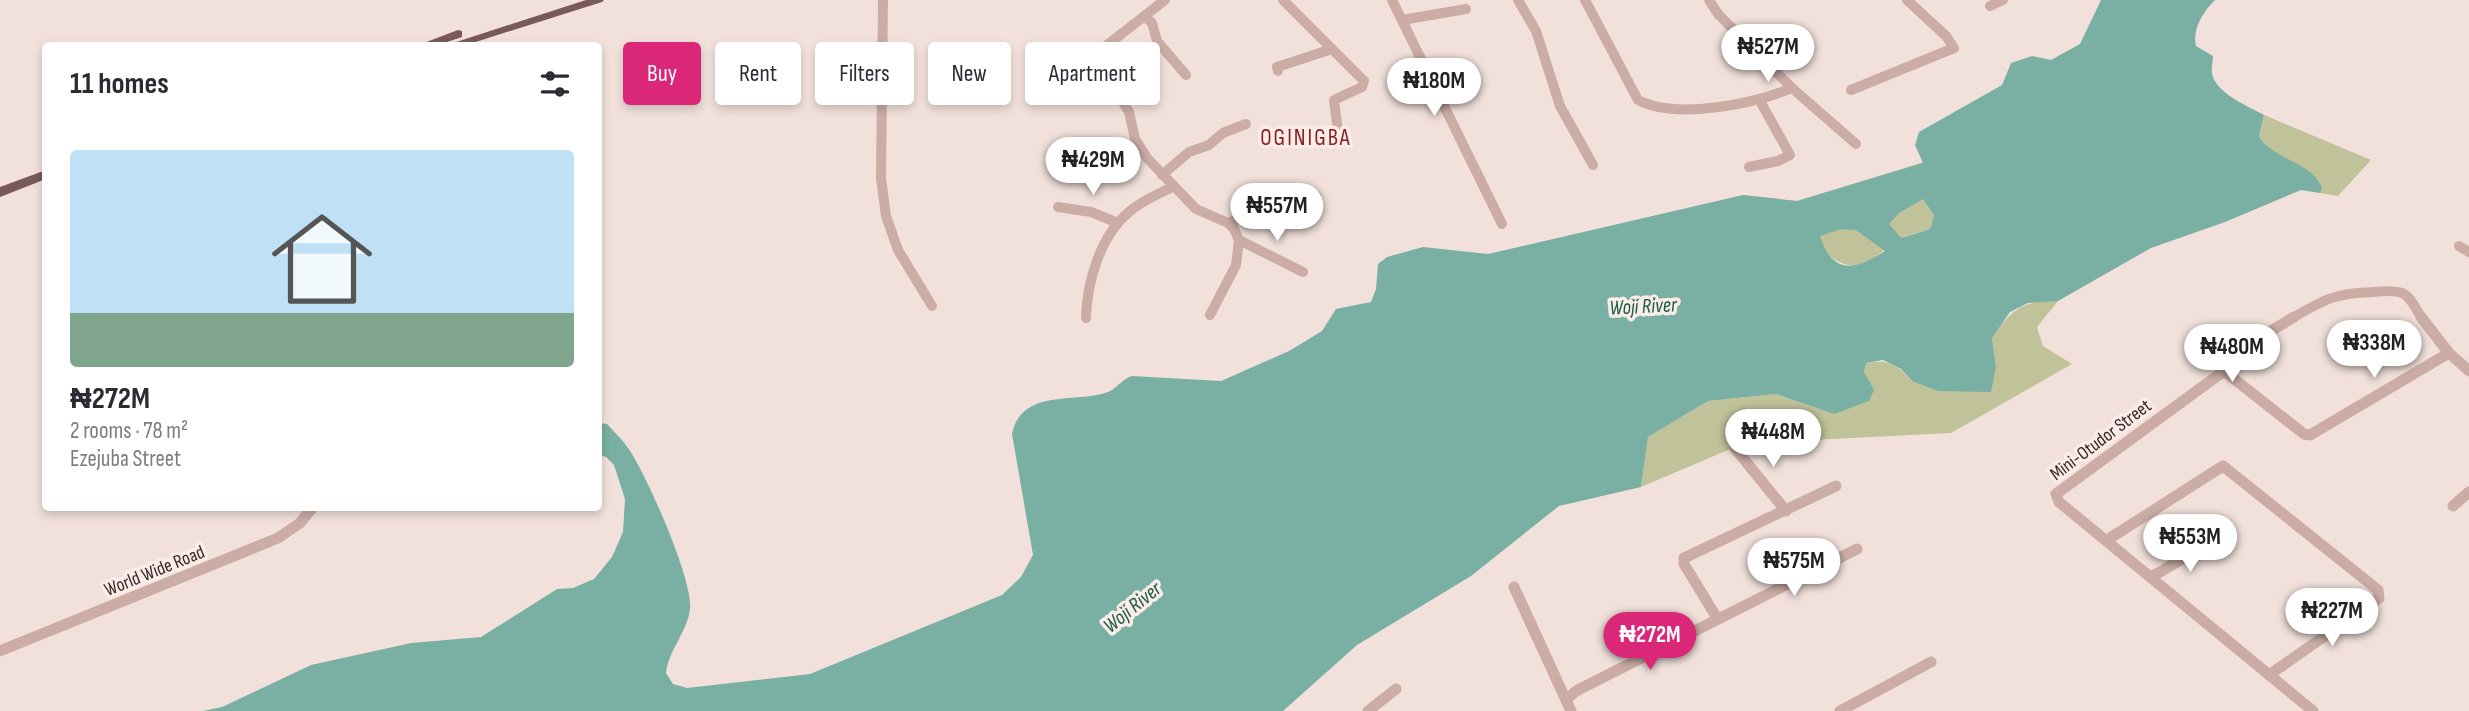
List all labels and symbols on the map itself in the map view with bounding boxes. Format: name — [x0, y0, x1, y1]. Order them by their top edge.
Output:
pin: ₦527M — [1719, 24, 1817, 84]
pin: ₦180M — [1385, 58, 1483, 118]
district label: OGINIGBA — [1260, 124, 1352, 152]
pin: ₦429M — [1044, 138, 1142, 197]
pin: ₦557M — [1228, 184, 1326, 243]
water label: Woji River — [1609, 292, 1678, 321]
pin: ₦338M — [2325, 320, 2423, 380]
pin: ₦480M — [2183, 324, 2281, 384]
street label: Mini-Otudor Street — [2046, 394, 2156, 486]
pin: ₦448M — [1724, 410, 1822, 469]
pin: ₦553M — [2141, 514, 2239, 574]
pin: ₦575M — [1745, 538, 1843, 598]
street label: World Wide Road — [101, 541, 208, 602]
water label: Woji River — [1098, 576, 1167, 638]
pin: ₦227M — [2283, 588, 2381, 648]
pin: ₦272M — [1601, 612, 1699, 672]

